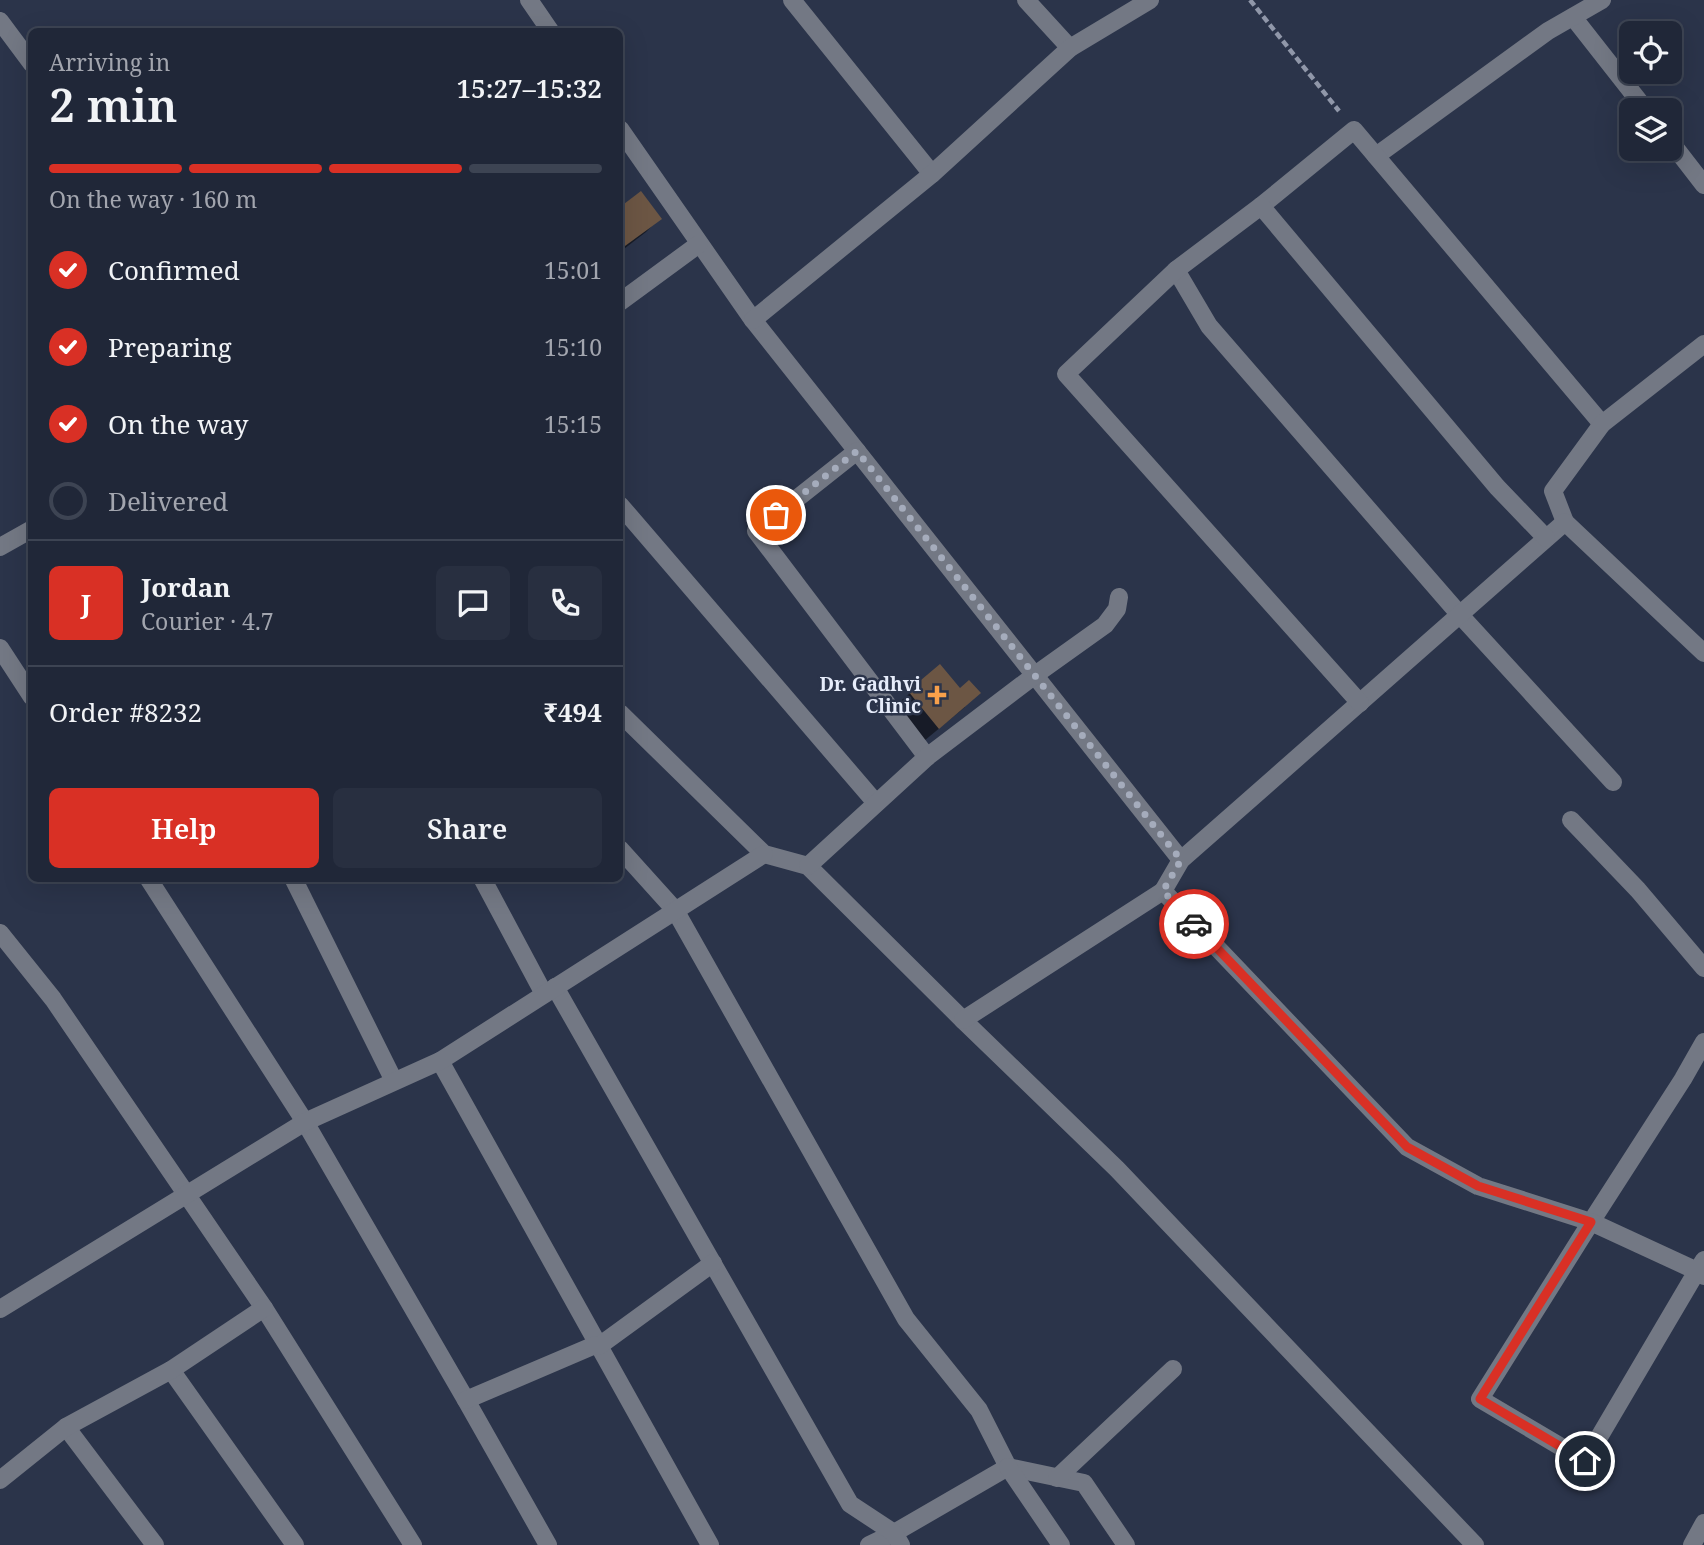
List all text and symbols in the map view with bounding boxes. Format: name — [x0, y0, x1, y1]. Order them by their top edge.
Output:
map controls — [1619, 21, 1682, 161]
button: locate — [1619, 21, 1682, 84]
text: Arriving in — [49, 46, 170, 78]
text: 15:27–15:32 — [456, 70, 602, 106]
text: 2 min — [49, 73, 177, 135]
button: layers — [1619, 98, 1682, 161]
text: On the way · 160 m — [49, 183, 257, 215]
icon: check — [49, 251, 87, 289]
text: Confirmed — [108, 252, 240, 288]
text: 15:01 — [544, 254, 602, 286]
icon: check — [49, 328, 87, 366]
text: Preparing — [108, 329, 232, 365]
text: 15:10 — [544, 331, 602, 363]
icon: check — [49, 405, 87, 443]
text: On the way — [108, 406, 248, 442]
text: 15:15 — [544, 408, 602, 440]
text: Delivered — [108, 483, 228, 519]
pin — [746, 485, 806, 545]
icon: bag — [757, 496, 795, 534]
button: chat — [436, 566, 510, 640]
button: phone — [528, 566, 602, 640]
text: Jordan — [141, 569, 231, 605]
text: J — [81, 585, 91, 621]
text: Courier · 4.7 — [141, 605, 274, 637]
place label: Dr. Gadhvi Clinic — [819, 671, 921, 719]
marker: Dr. Gadhvi Clinic — [927, 685, 947, 705]
text: Order #8232 — [49, 694, 202, 730]
text: ₹494 — [543, 694, 602, 730]
button: Help — [49, 788, 319, 868]
button: Share — [333, 788, 602, 868]
courier — [1159, 889, 1229, 959]
icon: car — [1175, 905, 1213, 943]
pin — [1555, 1431, 1615, 1491]
icon: home — [1566, 1442, 1604, 1480]

